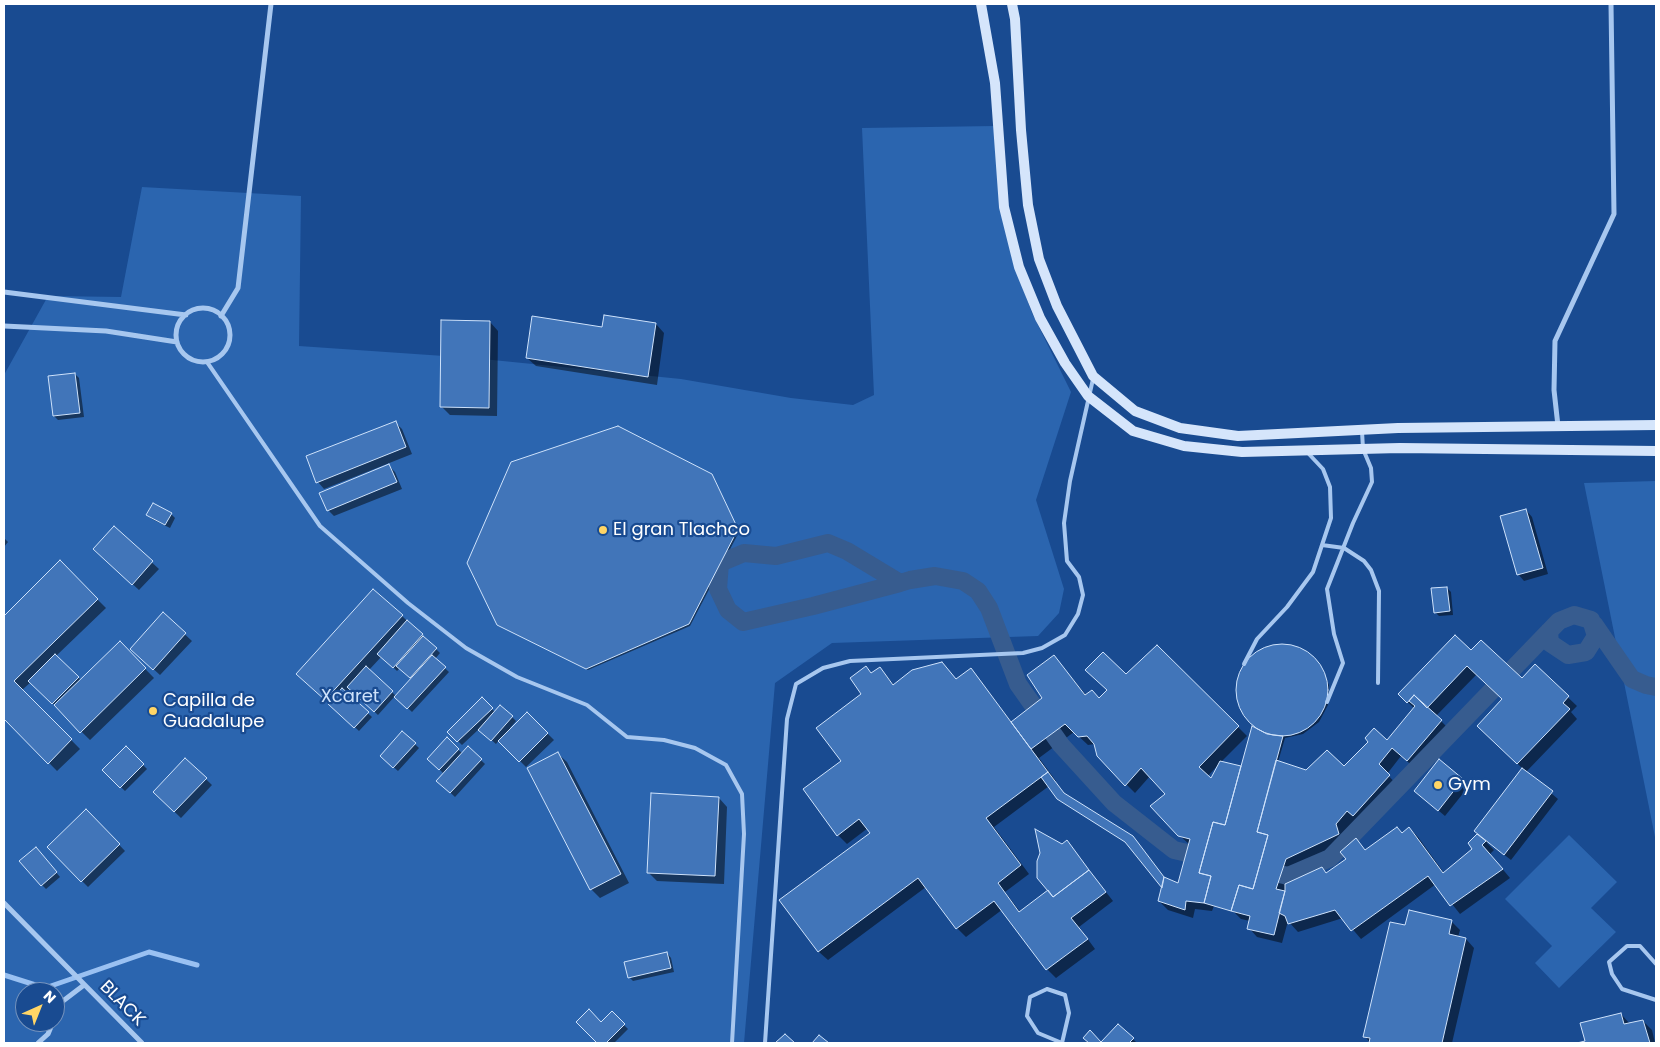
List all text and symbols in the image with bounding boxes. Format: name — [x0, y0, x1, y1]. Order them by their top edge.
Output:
place label: El gran Tlachco — [613, 519, 750, 541]
marker: El gran Tlachco — [597, 524, 609, 536]
park label: Xcaret — [321, 686, 379, 708]
place label: Capilla de Guadalupe — [163, 690, 264, 732]
marker: Capilla de Guadalupe — [147, 705, 159, 717]
place label: Gym — [1448, 774, 1491, 796]
marker: Gym — [1432, 779, 1444, 791]
street label: BLACK — [95, 977, 149, 1031]
north arrow — [15, 982, 65, 1032]
text: N — [39, 986, 60, 1008]

